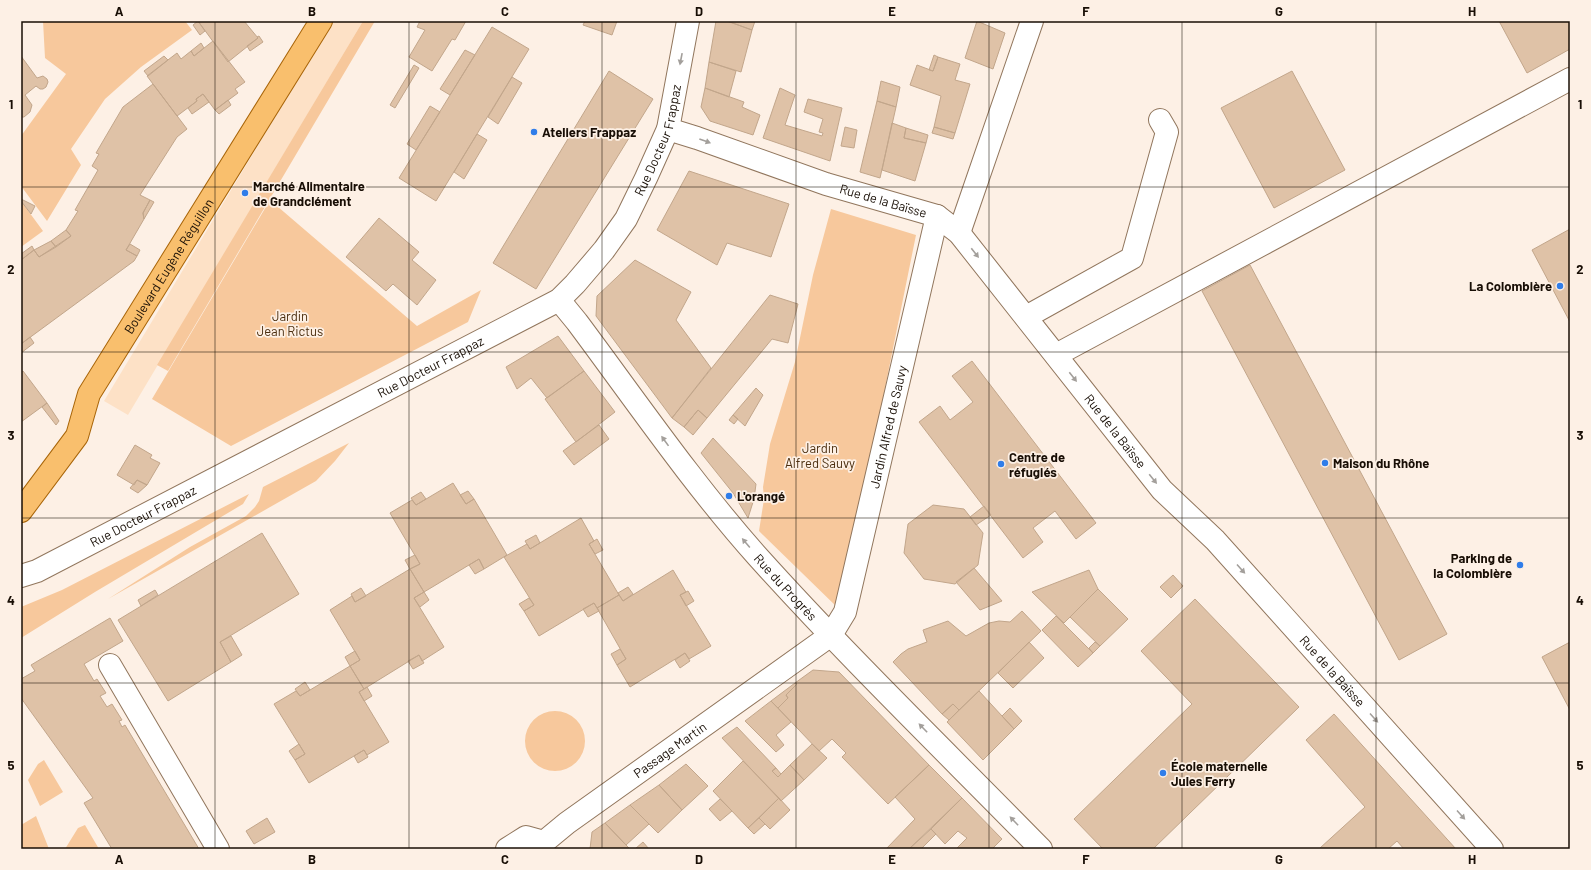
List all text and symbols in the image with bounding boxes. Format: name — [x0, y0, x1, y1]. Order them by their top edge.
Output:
text: A — [115, 3, 124, 19]
text: B — [308, 3, 316, 19]
text: C — [501, 3, 509, 19]
text: D — [695, 3, 703, 19]
text: E — [888, 3, 896, 19]
text: F — [1082, 3, 1090, 19]
text: G — [1275, 3, 1283, 19]
text: H — [1468, 3, 1476, 19]
one-way arrow — [678, 53, 684, 65]
street label: Rue Docteur Frappaz — [631, 83, 684, 198]
text: 1 — [9, 96, 13, 112]
text: 1 — [1578, 96, 1582, 112]
place label: Ateliers Frappaz — [542, 124, 636, 140]
marker: Ateliers Frappaz — [529, 127, 539, 137]
one-way arrow — [700, 138, 712, 144]
place label: Marché Alimentaire de Grandclément — [253, 178, 365, 209]
street label: Rue de la Baïsse — [838, 180, 929, 221]
marker: Marché Alimentaire de Grandclément — [240, 188, 250, 198]
street label: Boulevard Eugène Réguillon — [120, 195, 217, 337]
one-way arrow — [970, 247, 979, 258]
text: 2 — [7, 261, 15, 277]
text: 2 — [1576, 261, 1584, 277]
place label: La Colombière — [1469, 278, 1552, 294]
marker: La Colombière — [1555, 281, 1565, 291]
park label: Jardin Jean Rictus — [257, 308, 323, 339]
street label: Rue Docteur Frappaz — [374, 332, 486, 401]
street label: Jardin Alfred de Sauvy — [866, 364, 910, 490]
one-way arrow — [1068, 371, 1077, 382]
street label: Rue de la Baïsse — [1081, 391, 1150, 471]
text: 3 — [7, 427, 15, 443]
text: 3 — [1576, 427, 1584, 443]
one-way arrow — [661, 436, 670, 447]
park label: Jardin Alfred Sauvy — [785, 440, 855, 471]
place label: Centre de réfugiés — [1009, 449, 1065, 480]
place label: Maison du Rhône — [1333, 455, 1429, 471]
marker: Maison du Rhône — [1320, 458, 1330, 468]
marker: Centre de réfugiés — [996, 459, 1006, 469]
one-way arrow — [1149, 473, 1158, 484]
street label: Rue Docteur Frappaz — [87, 482, 199, 550]
place label: L'orangé — [737, 488, 785, 504]
marker: L'orangé — [724, 491, 734, 501]
one-way arrow — [742, 537, 751, 548]
street label: Rue du Progrès — [751, 550, 821, 624]
place label: Parking de la Colombière — [1433, 550, 1512, 581]
marker: Parking de la Colombière — [1515, 560, 1525, 570]
one-way arrow — [1236, 564, 1245, 574]
text: 4 — [7, 592, 15, 608]
text: 4 — [1576, 592, 1584, 608]
street label: Rue de la Baïsse — [1296, 632, 1369, 710]
one-way arrow — [1370, 713, 1379, 723]
street label: Passage Martin — [630, 718, 709, 781]
one-way arrow — [918, 723, 928, 733]
text: 5 — [7, 757, 15, 773]
text: 5 — [1576, 757, 1584, 773]
place label: École maternelle Jules Ferry — [1171, 758, 1268, 789]
marker: École maternelle Jules Ferry — [1158, 768, 1168, 778]
one-way arrow — [1457, 809, 1466, 820]
one-way arrow — [1009, 816, 1019, 826]
text: A — [115, 851, 124, 867]
text: B — [308, 851, 316, 867]
text: C — [501, 851, 509, 867]
text: D — [695, 851, 703, 867]
text: E — [888, 851, 896, 867]
text: F — [1082, 851, 1090, 867]
text: G — [1275, 851, 1283, 867]
text: H — [1468, 851, 1476, 867]

